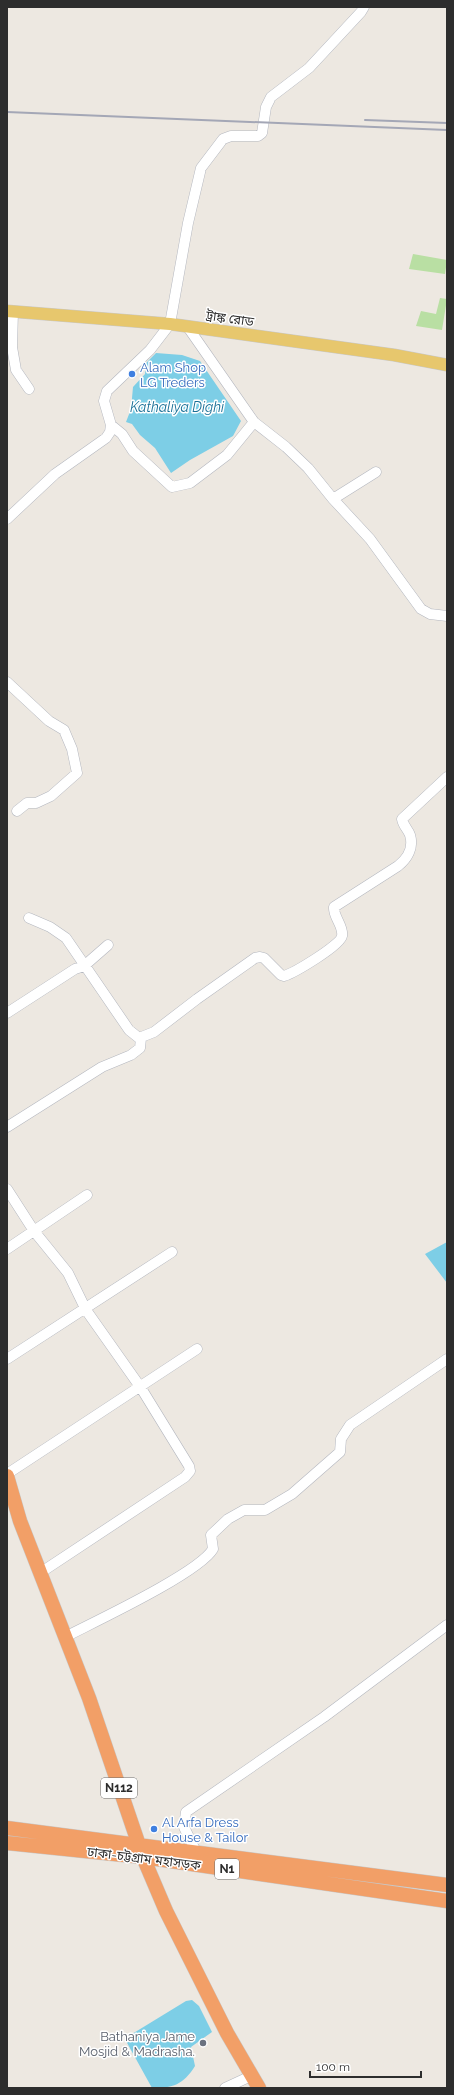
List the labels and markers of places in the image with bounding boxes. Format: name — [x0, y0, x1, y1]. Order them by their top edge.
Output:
place label: Alam Shop LG Treders — [140, 360, 206, 390]
marker: Alam Shop LG Treders — [127, 369, 137, 379]
place label: Al Arfa Dress House & Tailor — [162, 1815, 249, 1845]
marker: Al Arfa Dress House & Tailor — [149, 1824, 159, 1834]
place label: Bathaniya Jame Mosjid & Madrasha. — [79, 2029, 195, 2059]
marker: Bathaniya Jame Mosjid & Madrasha. — [198, 2038, 208, 2048]

